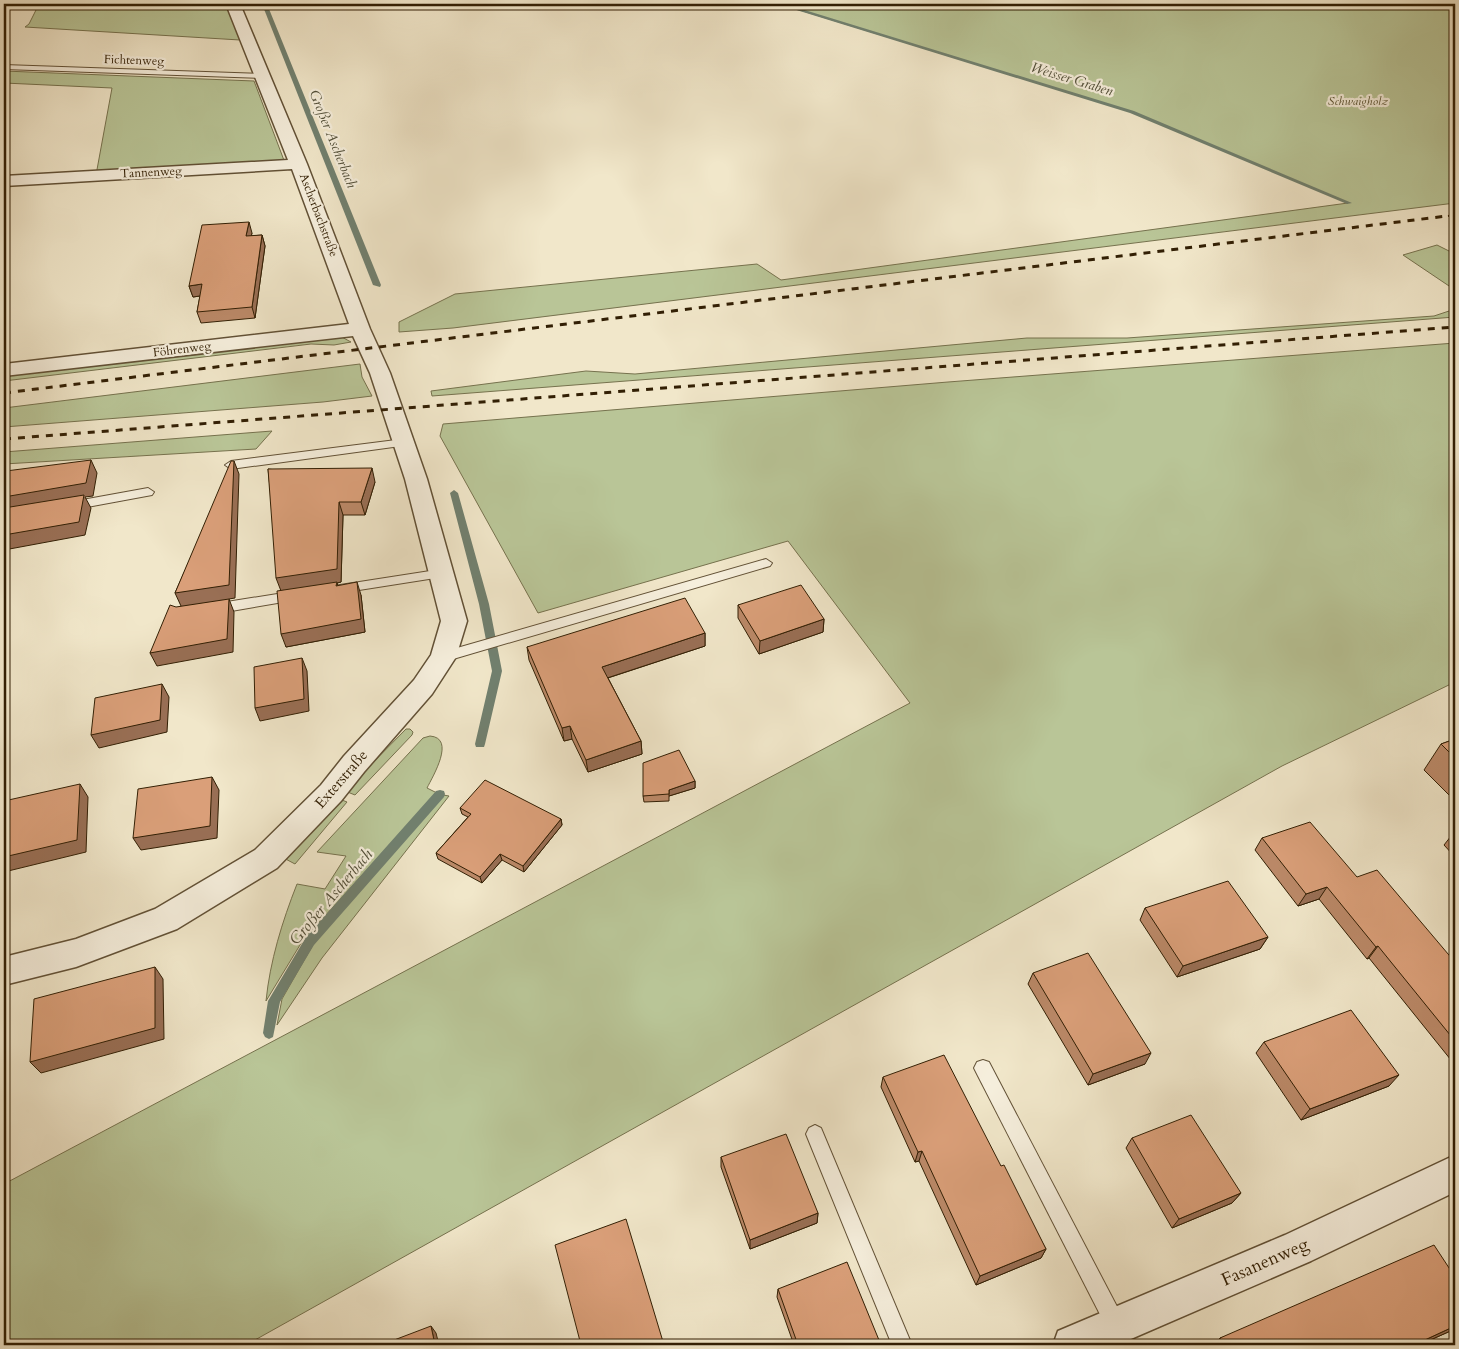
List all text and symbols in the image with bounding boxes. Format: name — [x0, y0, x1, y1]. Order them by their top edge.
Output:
street label: Fichtenweg — [104, 51, 165, 69]
water label: Weisser Graben — [1029, 58, 1116, 101]
water label: Großer Ascherbach — [305, 87, 361, 191]
park label: Schwaigholz — [1328, 93, 1388, 109]
street label: Tannenweg — [120, 162, 182, 182]
street label: Ascherbachstraße — [296, 171, 342, 259]
street label: Föhrenweg — [152, 337, 212, 360]
street label: Exterstraße — [310, 745, 372, 812]
water label: Großer Ascherbach — [284, 844, 378, 950]
street label: Fasanenweg — [1217, 1231, 1313, 1292]

